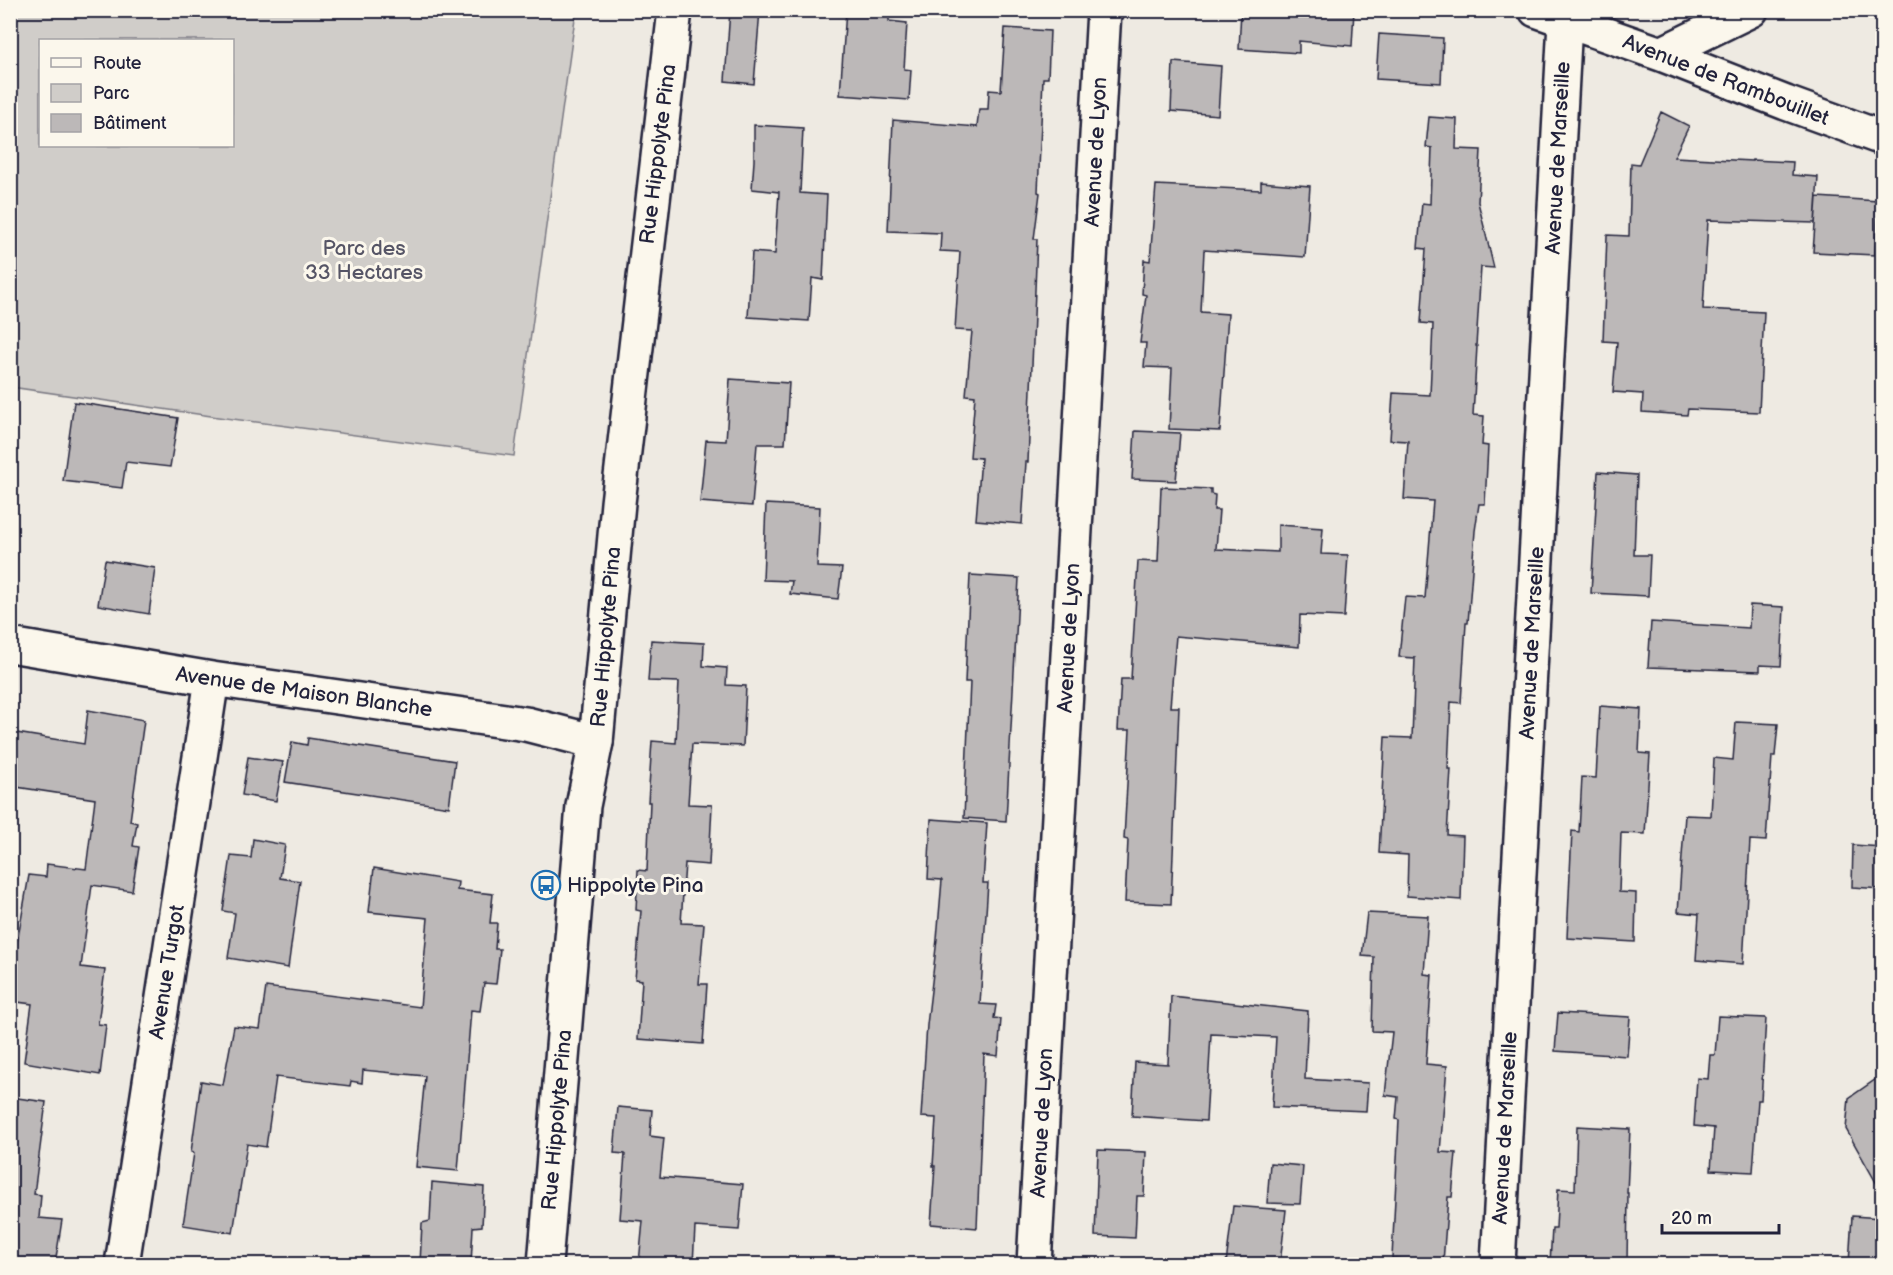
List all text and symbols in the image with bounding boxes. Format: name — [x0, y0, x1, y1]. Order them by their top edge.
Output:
street label: Avenue de Rambouillet — [1619, 29, 1833, 131]
legend — [39, 39, 234, 147]
text: Route — [93, 53, 142, 74]
street label: Avenue de Marseille — [1540, 61, 1576, 255]
street label: Rue Hippolyte Pina — [635, 63, 681, 245]
street label: Avenue de Lyon — [1080, 76, 1112, 228]
text: Parc — [93, 83, 130, 104]
text: Bâtiment — [93, 113, 167, 134]
park label: Parc des 33 Hectares — [305, 236, 423, 285]
street label: Rue Hippolyte Pina — [586, 546, 626, 728]
street label: Avenue de Marseille — [1514, 546, 1550, 740]
street label: Avenue de Lyon — [1053, 562, 1085, 714]
street label: Avenue de Maison Blanche — [174, 662, 434, 722]
bus stop icon: Hippolyte Pina — [530, 869, 562, 901]
place label: Hippolyte Pina — [567, 873, 704, 898]
street label: Avenue Turgot — [144, 902, 190, 1041]
street label: Rue Hippolyte Pina — [537, 1029, 577, 1211]
street label: Avenue de Marseille — [1487, 1031, 1523, 1225]
street label: Avenue de Lyon — [1026, 1047, 1058, 1199]
scale bar — [1662, 1197, 1779, 1235]
text: 20 m — [1671, 1208, 1712, 1229]

